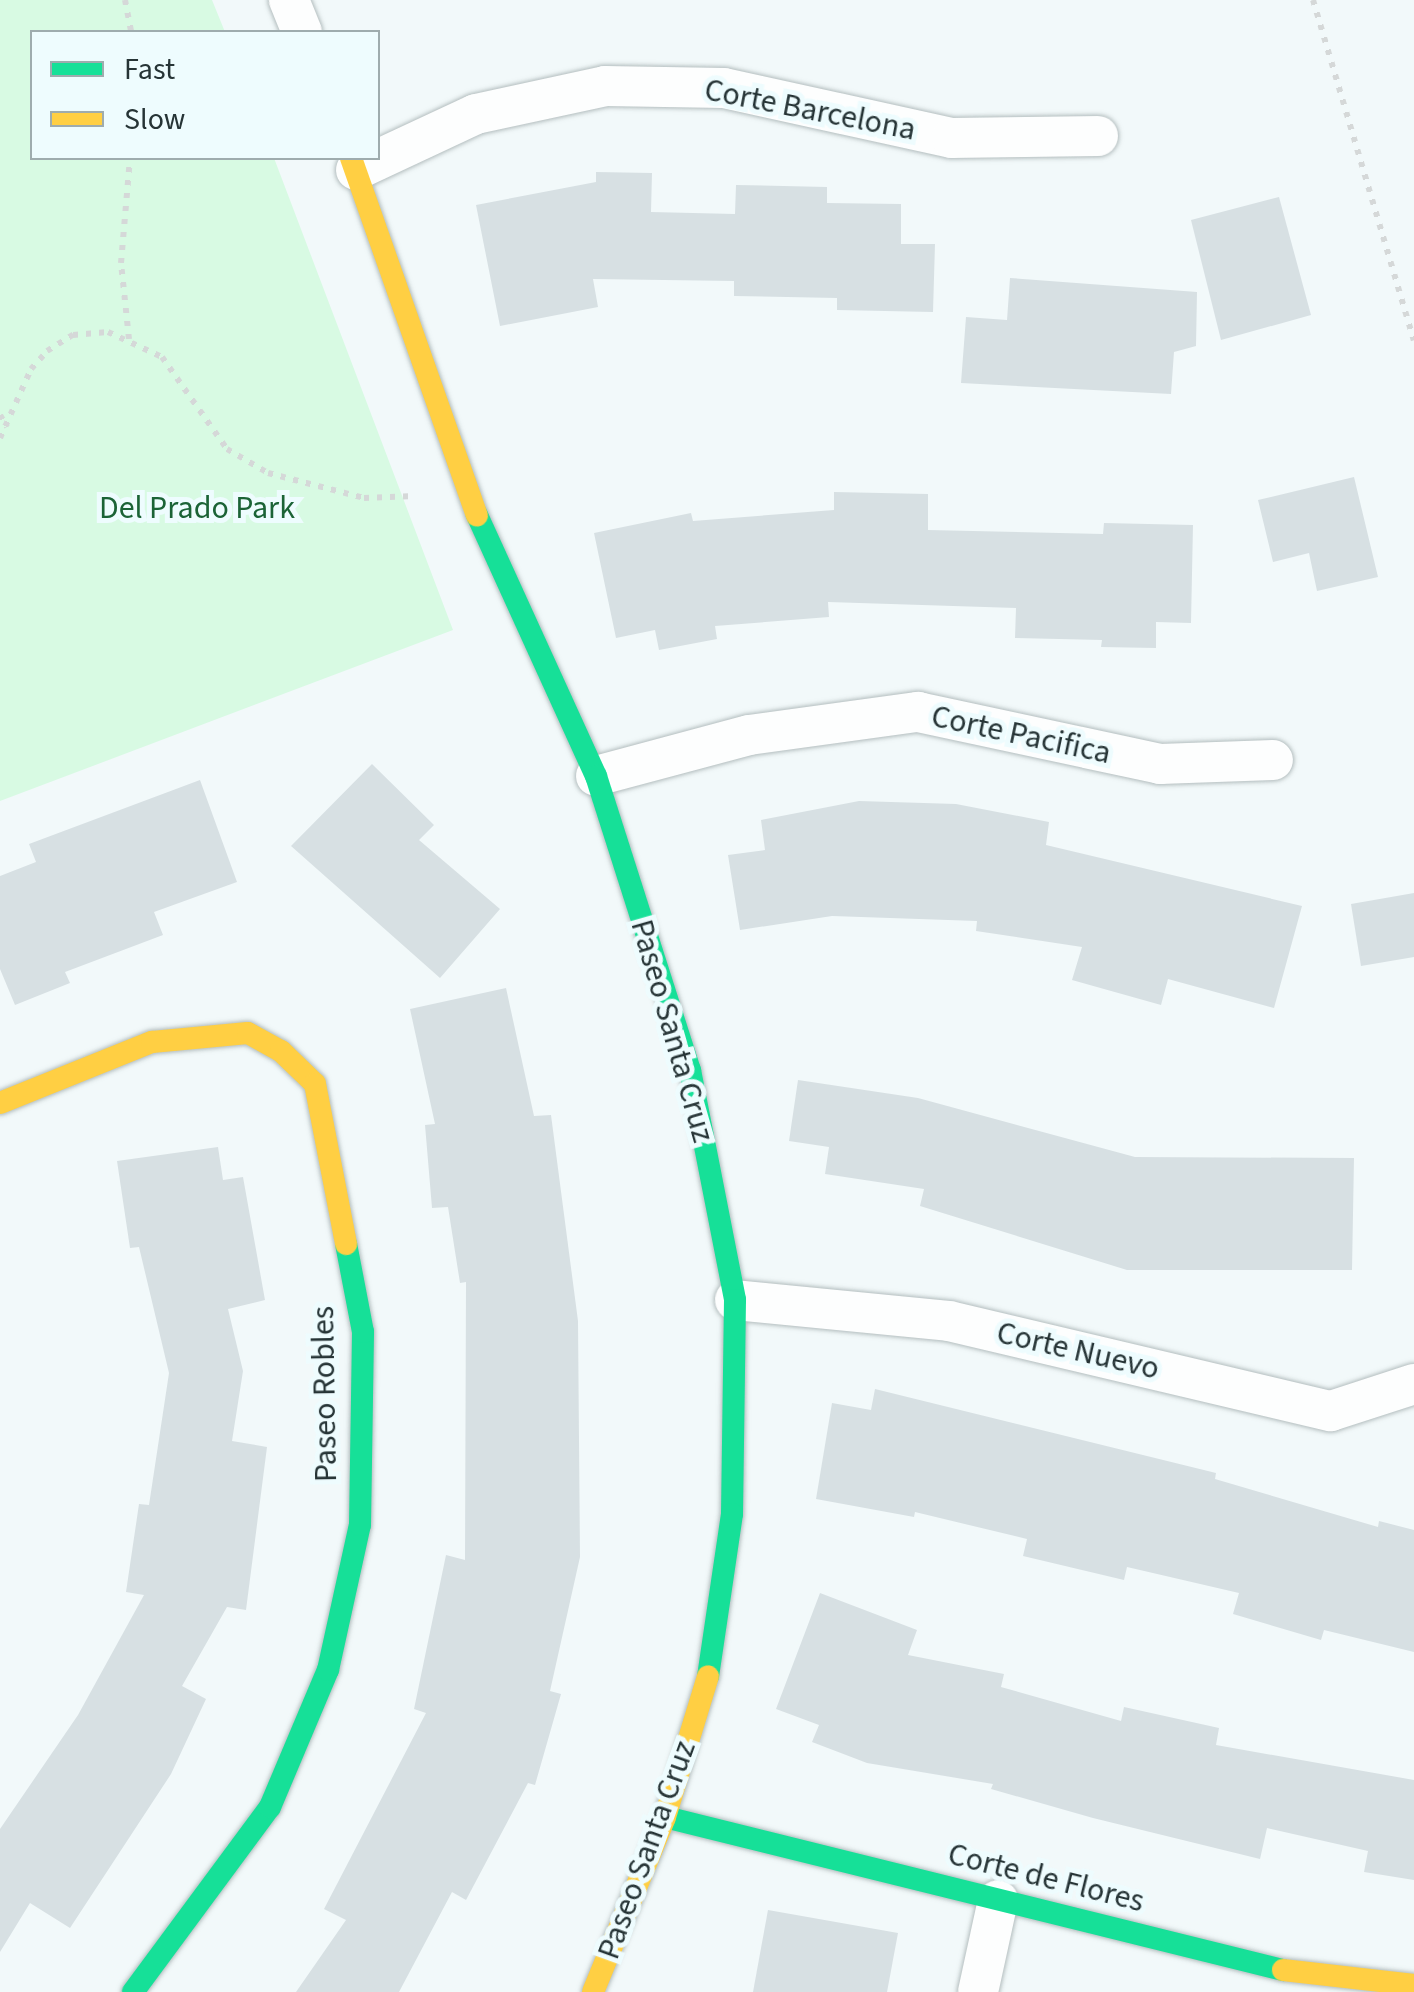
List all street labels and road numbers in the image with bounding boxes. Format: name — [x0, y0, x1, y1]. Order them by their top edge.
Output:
street label: Corte Barcelona — [701, 71, 919, 149]
street label: Corte Pacifica — [928, 697, 1114, 773]
street label: Paseo Santa Cruz — [622, 915, 722, 1147]
street label: Paseo Robles — [304, 1306, 346, 1482]
street label: Corte Nuevo — [993, 1314, 1163, 1388]
street label: Paseo Santa Cruz — [590, 1736, 704, 1964]
street label: Corte de Flores — [944, 1835, 1148, 1921]

